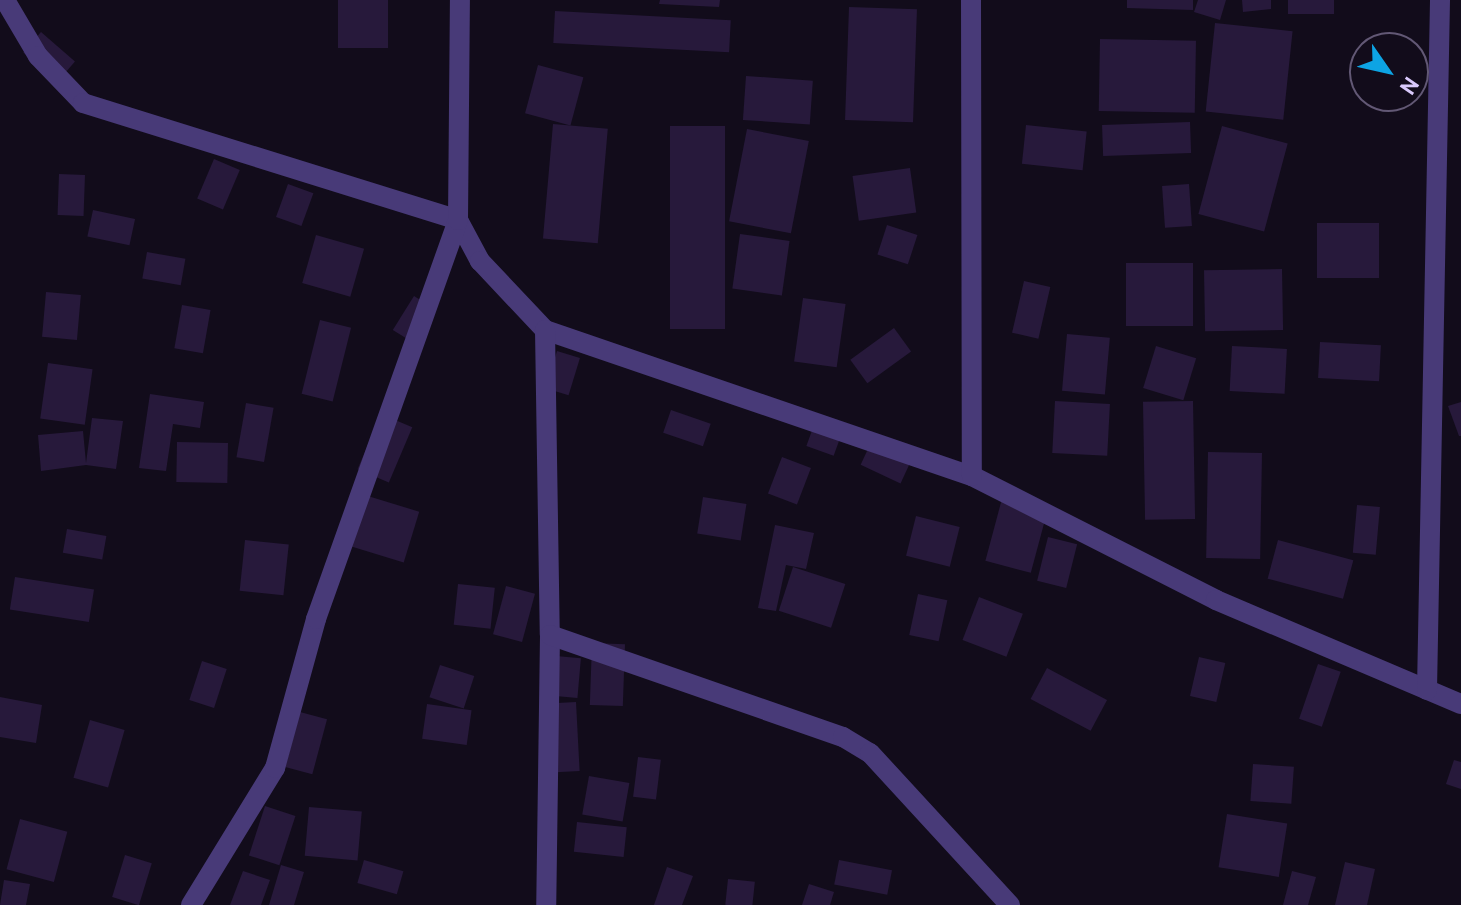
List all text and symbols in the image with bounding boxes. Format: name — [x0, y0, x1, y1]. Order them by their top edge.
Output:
north arrow — [1349, 32, 1429, 112]
text: N — [1392, 70, 1423, 99]

